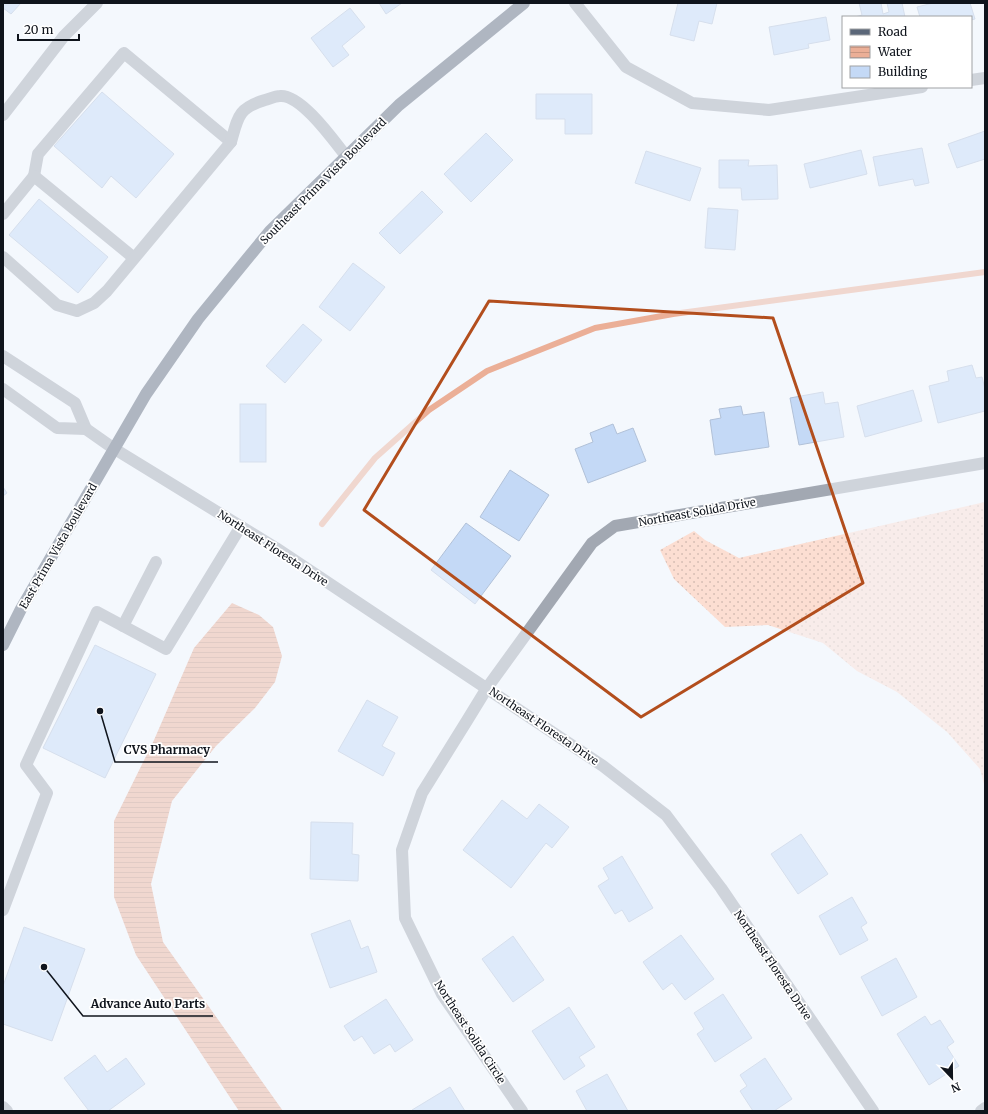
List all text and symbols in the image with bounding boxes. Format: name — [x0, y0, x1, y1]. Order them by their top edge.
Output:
scale bar — [18, 16, 79, 42]
legend — [842, 16, 972, 88]
text: 20 m — [24, 22, 53, 37]
text: Road — [878, 24, 907, 39]
text: Water — [877, 44, 913, 59]
text: Building — [878, 64, 928, 79]
street label: Southeast Prima Vista Boulevard — [257, 115, 389, 247]
street label: East Prima Vista Boulevard — [16, 480, 100, 611]
street label: Northeast Solida Drive — [637, 495, 757, 529]
street label: Northeast Floresta Drive — [215, 507, 331, 589]
street label: Northeast Floresta Drive — [487, 684, 602, 768]
callout: CVS Pharmacy — [115, 738, 218, 762]
text: CVS Pharmacy — [124, 742, 211, 757]
street label: Northeast Floresta Drive — [731, 908, 815, 1023]
street label: Northeast Solida Circle — [431, 978, 509, 1086]
callout: Advance Auto Parts — [83, 992, 213, 1016]
text: Advance Auto Parts — [90, 996, 205, 1011]
north arrow — [932, 1058, 972, 1098]
text: N — [949, 1079, 962, 1096]

